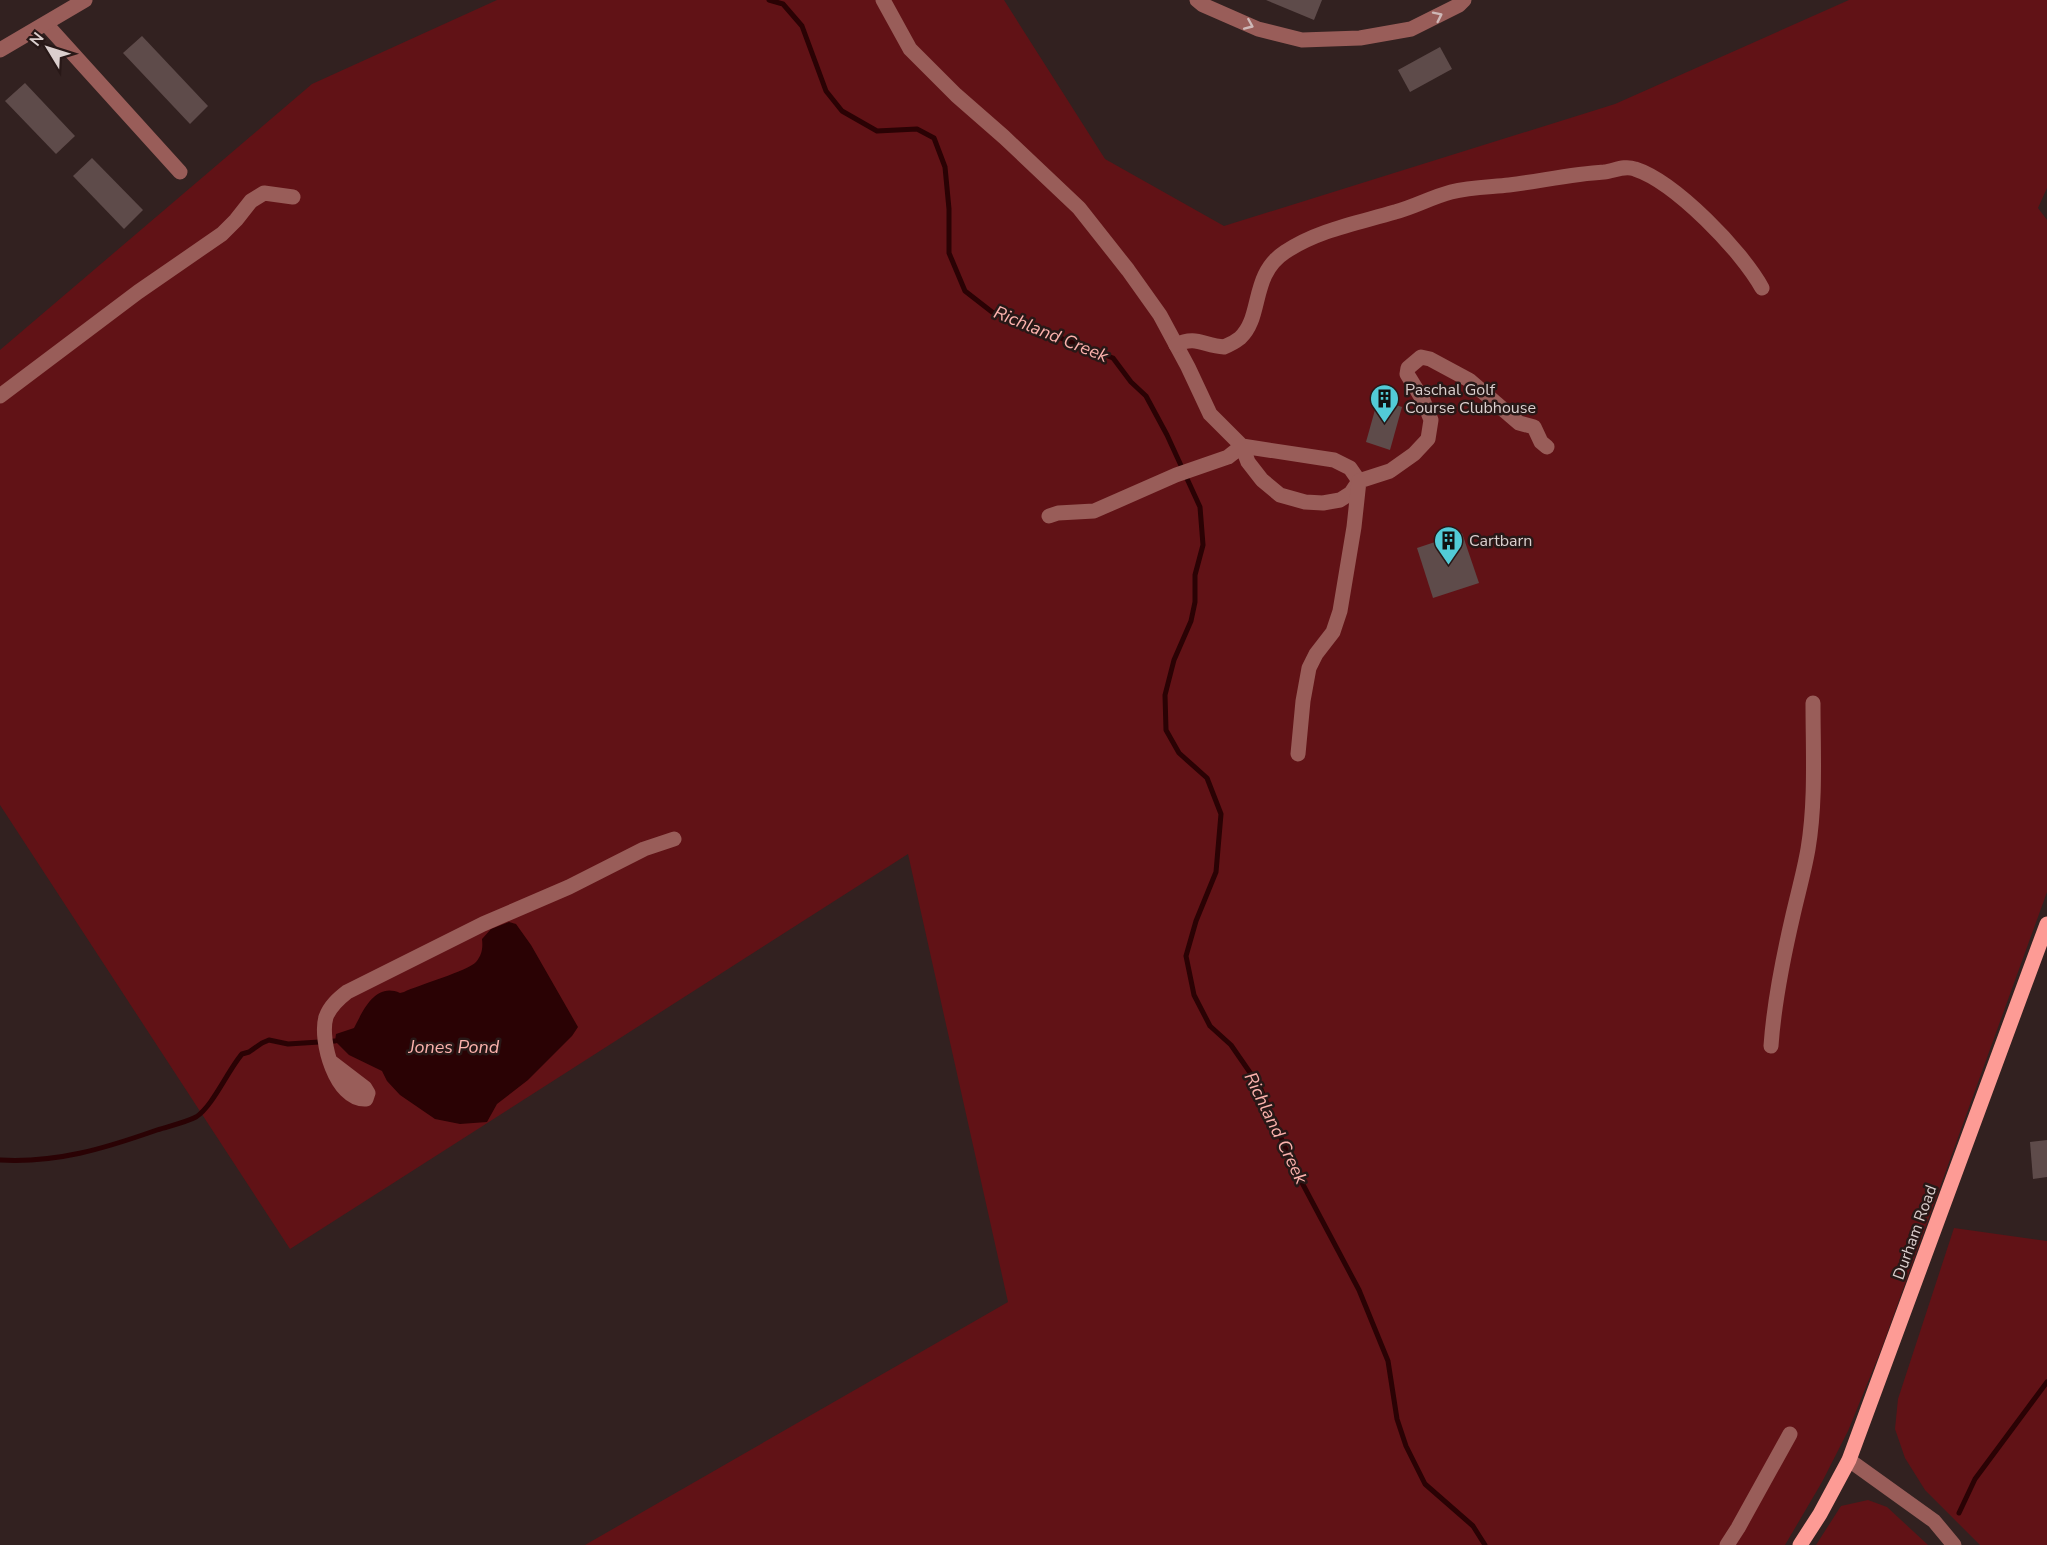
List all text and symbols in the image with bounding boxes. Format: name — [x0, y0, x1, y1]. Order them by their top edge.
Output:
one-way arrow — [1431, 11, 1442, 23]
north arrow — [18, 18, 78, 78]
one-way arrow — [1243, 18, 1254, 30]
text: N — [25, 28, 49, 51]
water label: Richland Creek — [990, 300, 1113, 368]
place label: Paschal Golf Course Clubhouse — [1405, 379, 1536, 419]
building icon: Paschal Golf Course Clubhouse — [1368, 382, 1400, 424]
building icon: Cartbarn — [1432, 524, 1464, 566]
place label: Cartbarn — [1469, 530, 1532, 552]
water label: Jones Pond — [408, 1035, 500, 1059]
water label: Richland Creek — [1239, 1068, 1314, 1189]
street label: Durham Road — [1888, 1182, 1942, 1283]

